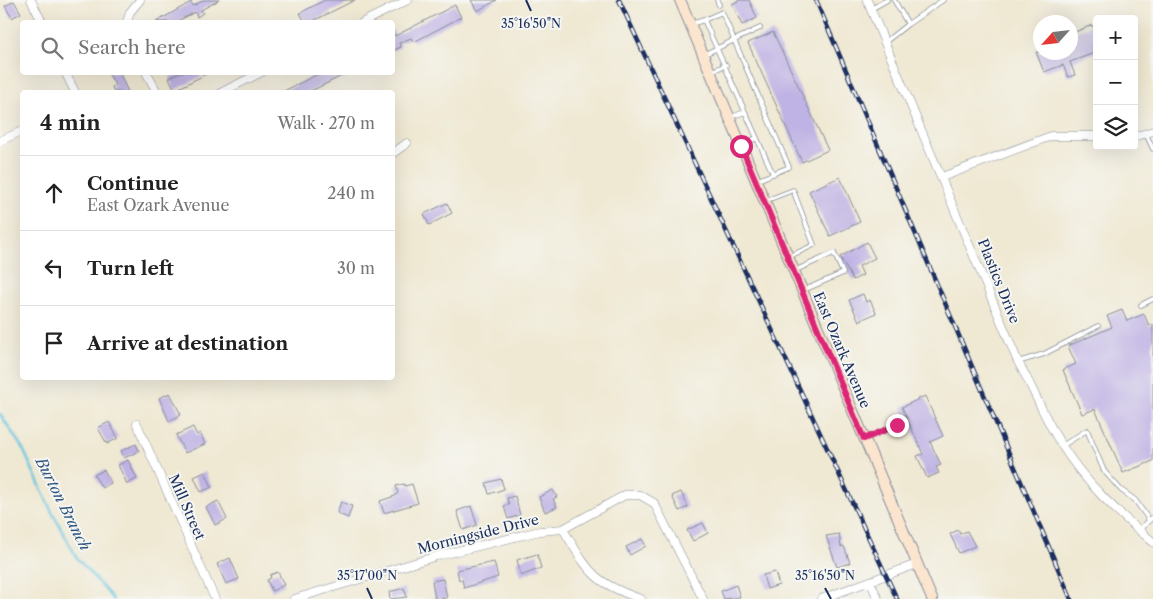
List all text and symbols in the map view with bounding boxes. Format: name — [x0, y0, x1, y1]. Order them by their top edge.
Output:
north arrow — [1033, 15, 1078, 60]
map controls — [1093, 15, 1138, 150]
button: + — [1093, 15, 1138, 60]
text: 35°16'50"N — [501, 16, 561, 31]
search box — [20, 20, 395, 75]
icon: search — [38, 34, 66, 62]
text: Search here — [78, 36, 186, 59]
button: − — [1093, 60, 1138, 105]
button: layers — [1093, 105, 1138, 150]
text: 4 min — [40, 110, 101, 135]
text: Walk · 270 m — [277, 113, 375, 133]
route start — [730, 135, 753, 158]
text: Continue — [87, 172, 179, 195]
icon: ahead — [40, 179, 68, 207]
text: 240 m — [327, 183, 375, 203]
text: East Ozark Avenue — [87, 195, 229, 215]
street label: Plastics Drive — [974, 236, 1024, 326]
icon: left — [40, 254, 68, 282]
text: Turn left — [87, 257, 174, 280]
text: 30 m — [337, 258, 375, 278]
street label: East Ozark Avenue — [809, 289, 875, 411]
icon: arrive — [40, 329, 68, 357]
text: Arrive at destination — [87, 332, 288, 355]
route end — [886, 414, 909, 437]
water label: Burton Branch — [31, 453, 95, 554]
street label: Mill Street — [165, 471, 210, 543]
street label: Morningside Drive — [416, 510, 541, 558]
text: 35°17'00"N — [337, 568, 397, 583]
text: 35°16'50"N — [795, 568, 855, 583]

